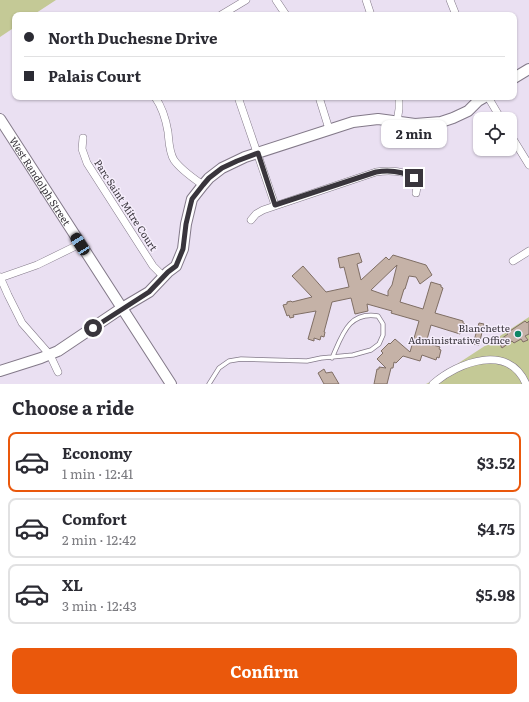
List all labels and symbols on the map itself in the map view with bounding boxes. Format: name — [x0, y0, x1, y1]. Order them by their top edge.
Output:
callout: 2 min — [381, 120, 447, 148]
street label: West Randolph Street — [6, 134, 75, 228]
street label: Parc Saint Mitre Court — [91, 156, 162, 253]
route end — [405, 169, 423, 187]
car — [68, 231, 92, 257]
route start — [84, 319, 102, 337]
place label: Blanchette Administrative Office — [408, 320, 510, 347]
marker: Blanchette Administrative Office — [513, 329, 523, 339]

